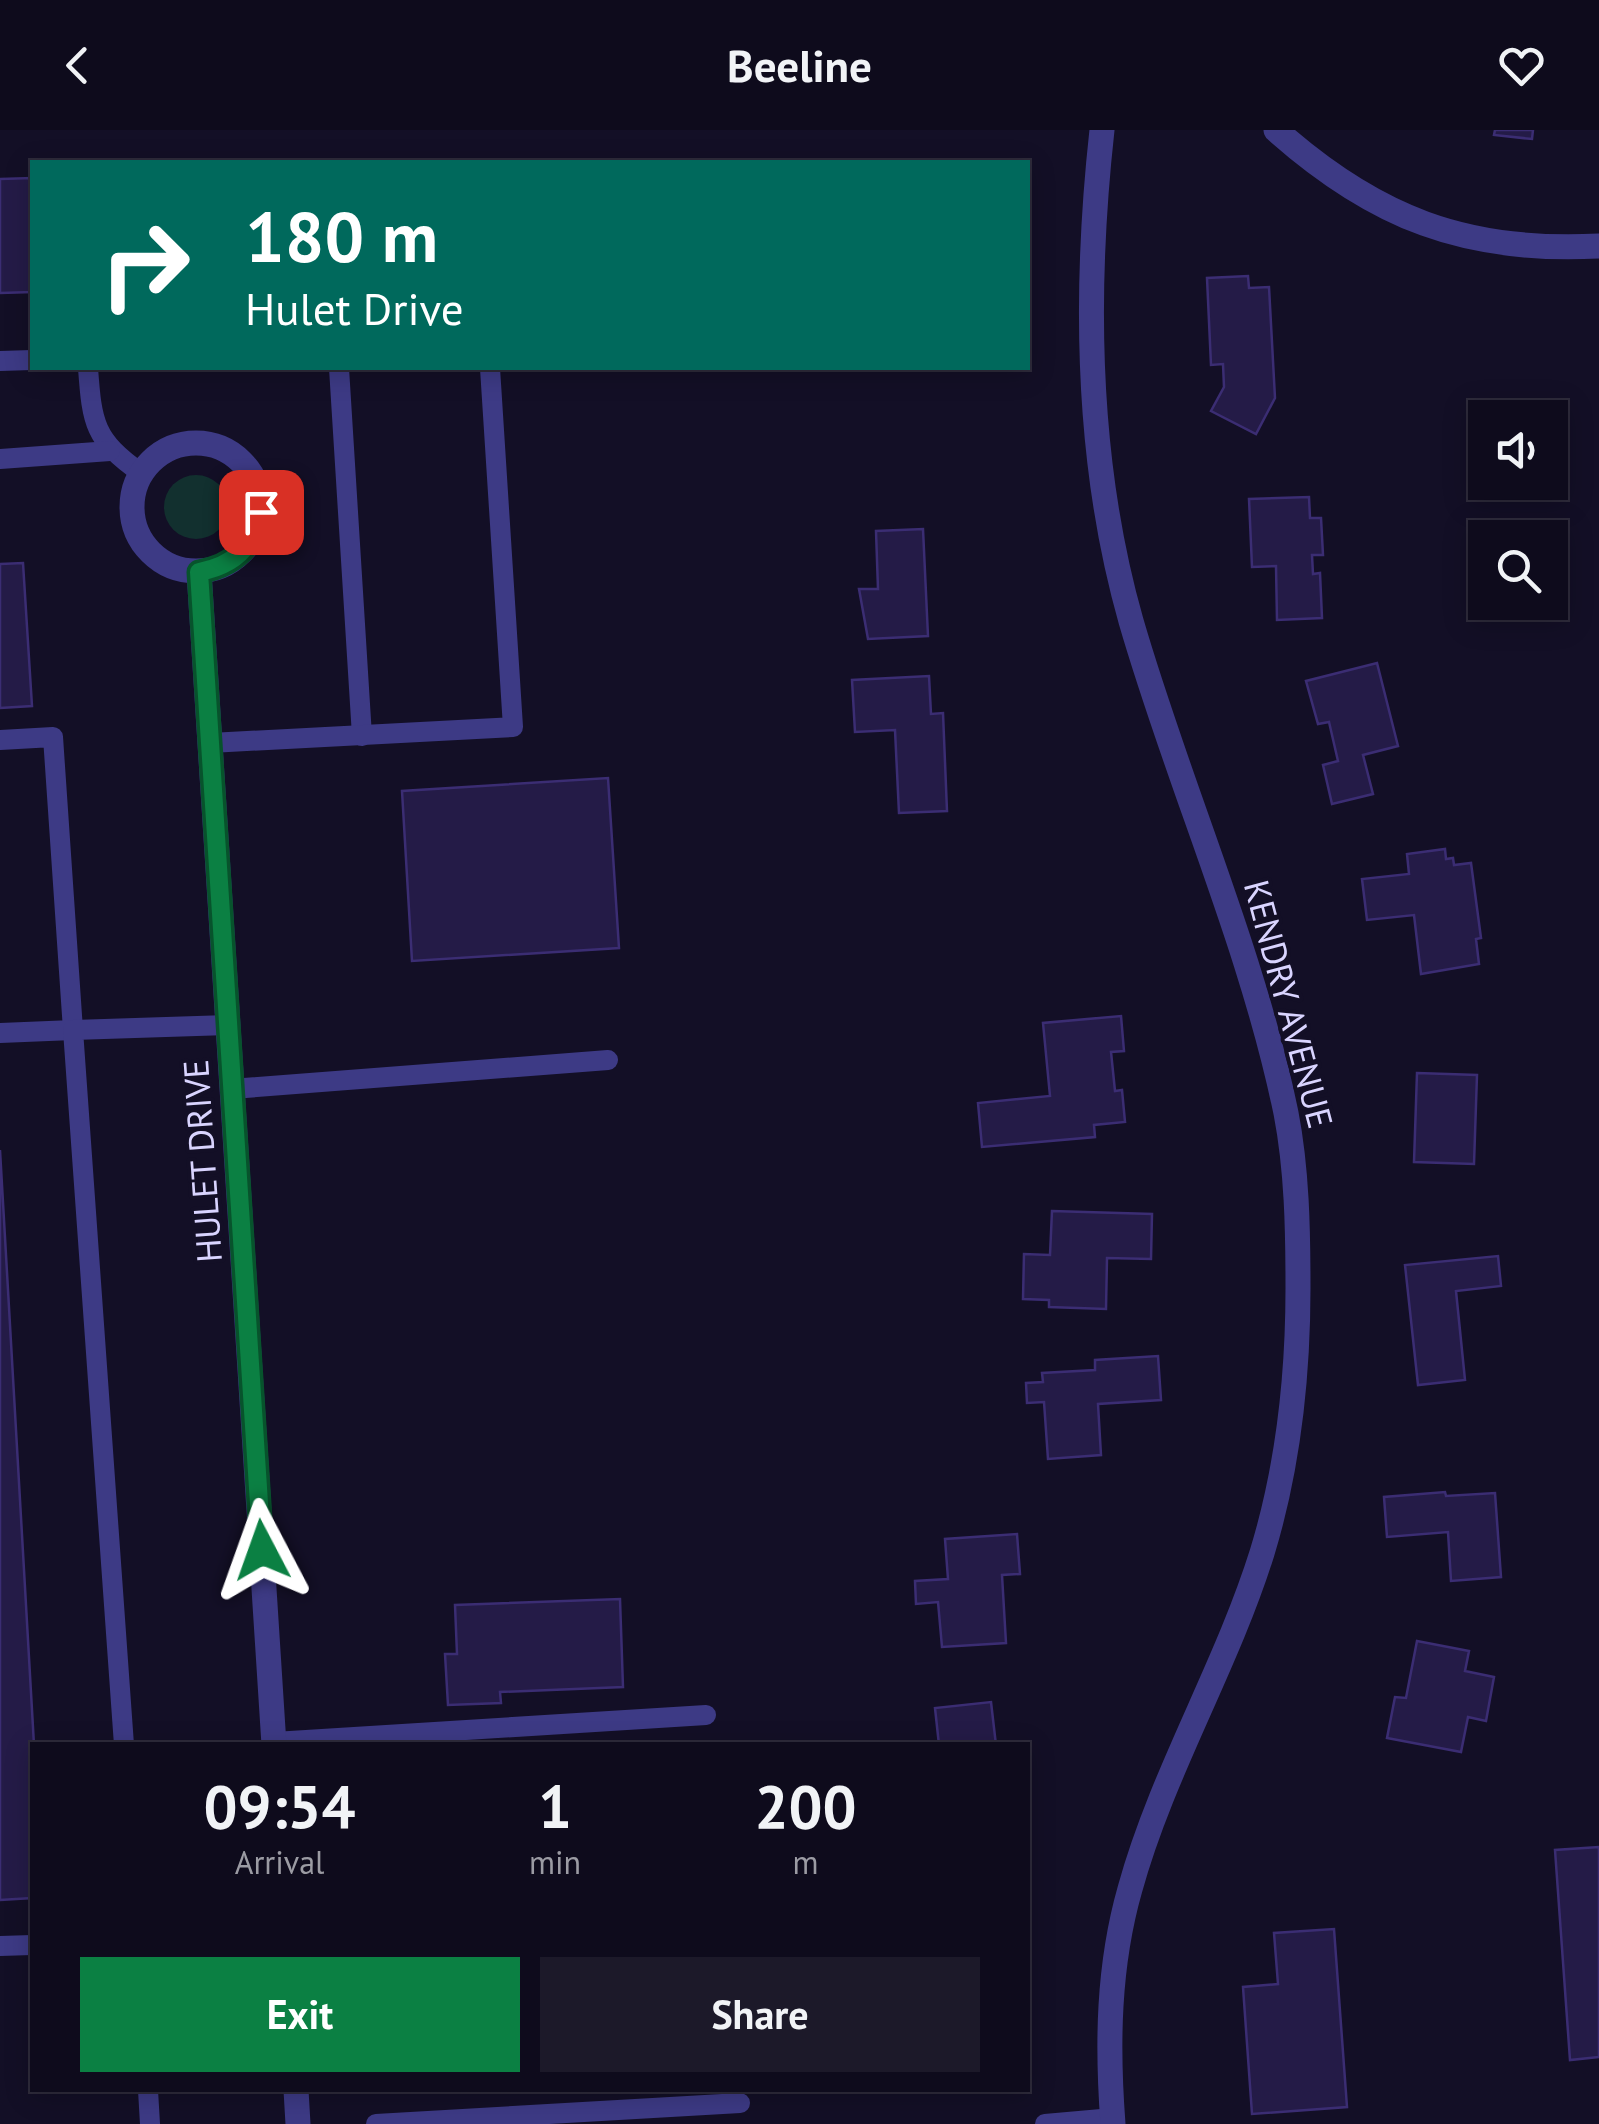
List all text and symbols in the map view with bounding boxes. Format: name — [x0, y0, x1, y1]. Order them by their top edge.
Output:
text: Beeline — [727, 36, 872, 94]
icon: back — [50, 38, 105, 93]
icon: heart — [1494, 38, 1549, 93]
text: 180 m — [245, 191, 438, 281]
icon: right — [80, 200, 210, 330]
text: Hulet Drive — [245, 279, 464, 337]
map controls — [1468, 400, 1568, 620]
button: sound — [1468, 400, 1568, 500]
pin — [219, 470, 304, 555]
icon: arrive — [234, 485, 289, 540]
button: search — [1468, 520, 1568, 620]
street label: KENDRY AVENUE — [1234, 875, 1344, 1133]
street label: HULET DRIVE — [172, 1058, 232, 1264]
position arrow — [210, 1498, 314, 1602]
text: 09:54 — [203, 1767, 356, 1845]
text: 1 — [538, 1767, 572, 1845]
text: 200 — [755, 1767, 857, 1845]
text: Arrival — [235, 1841, 324, 1883]
text: min — [529, 1841, 581, 1883]
text: m — [793, 1841, 819, 1883]
button: Exit — [80, 1957, 520, 2072]
button: Share — [540, 1957, 980, 2072]

